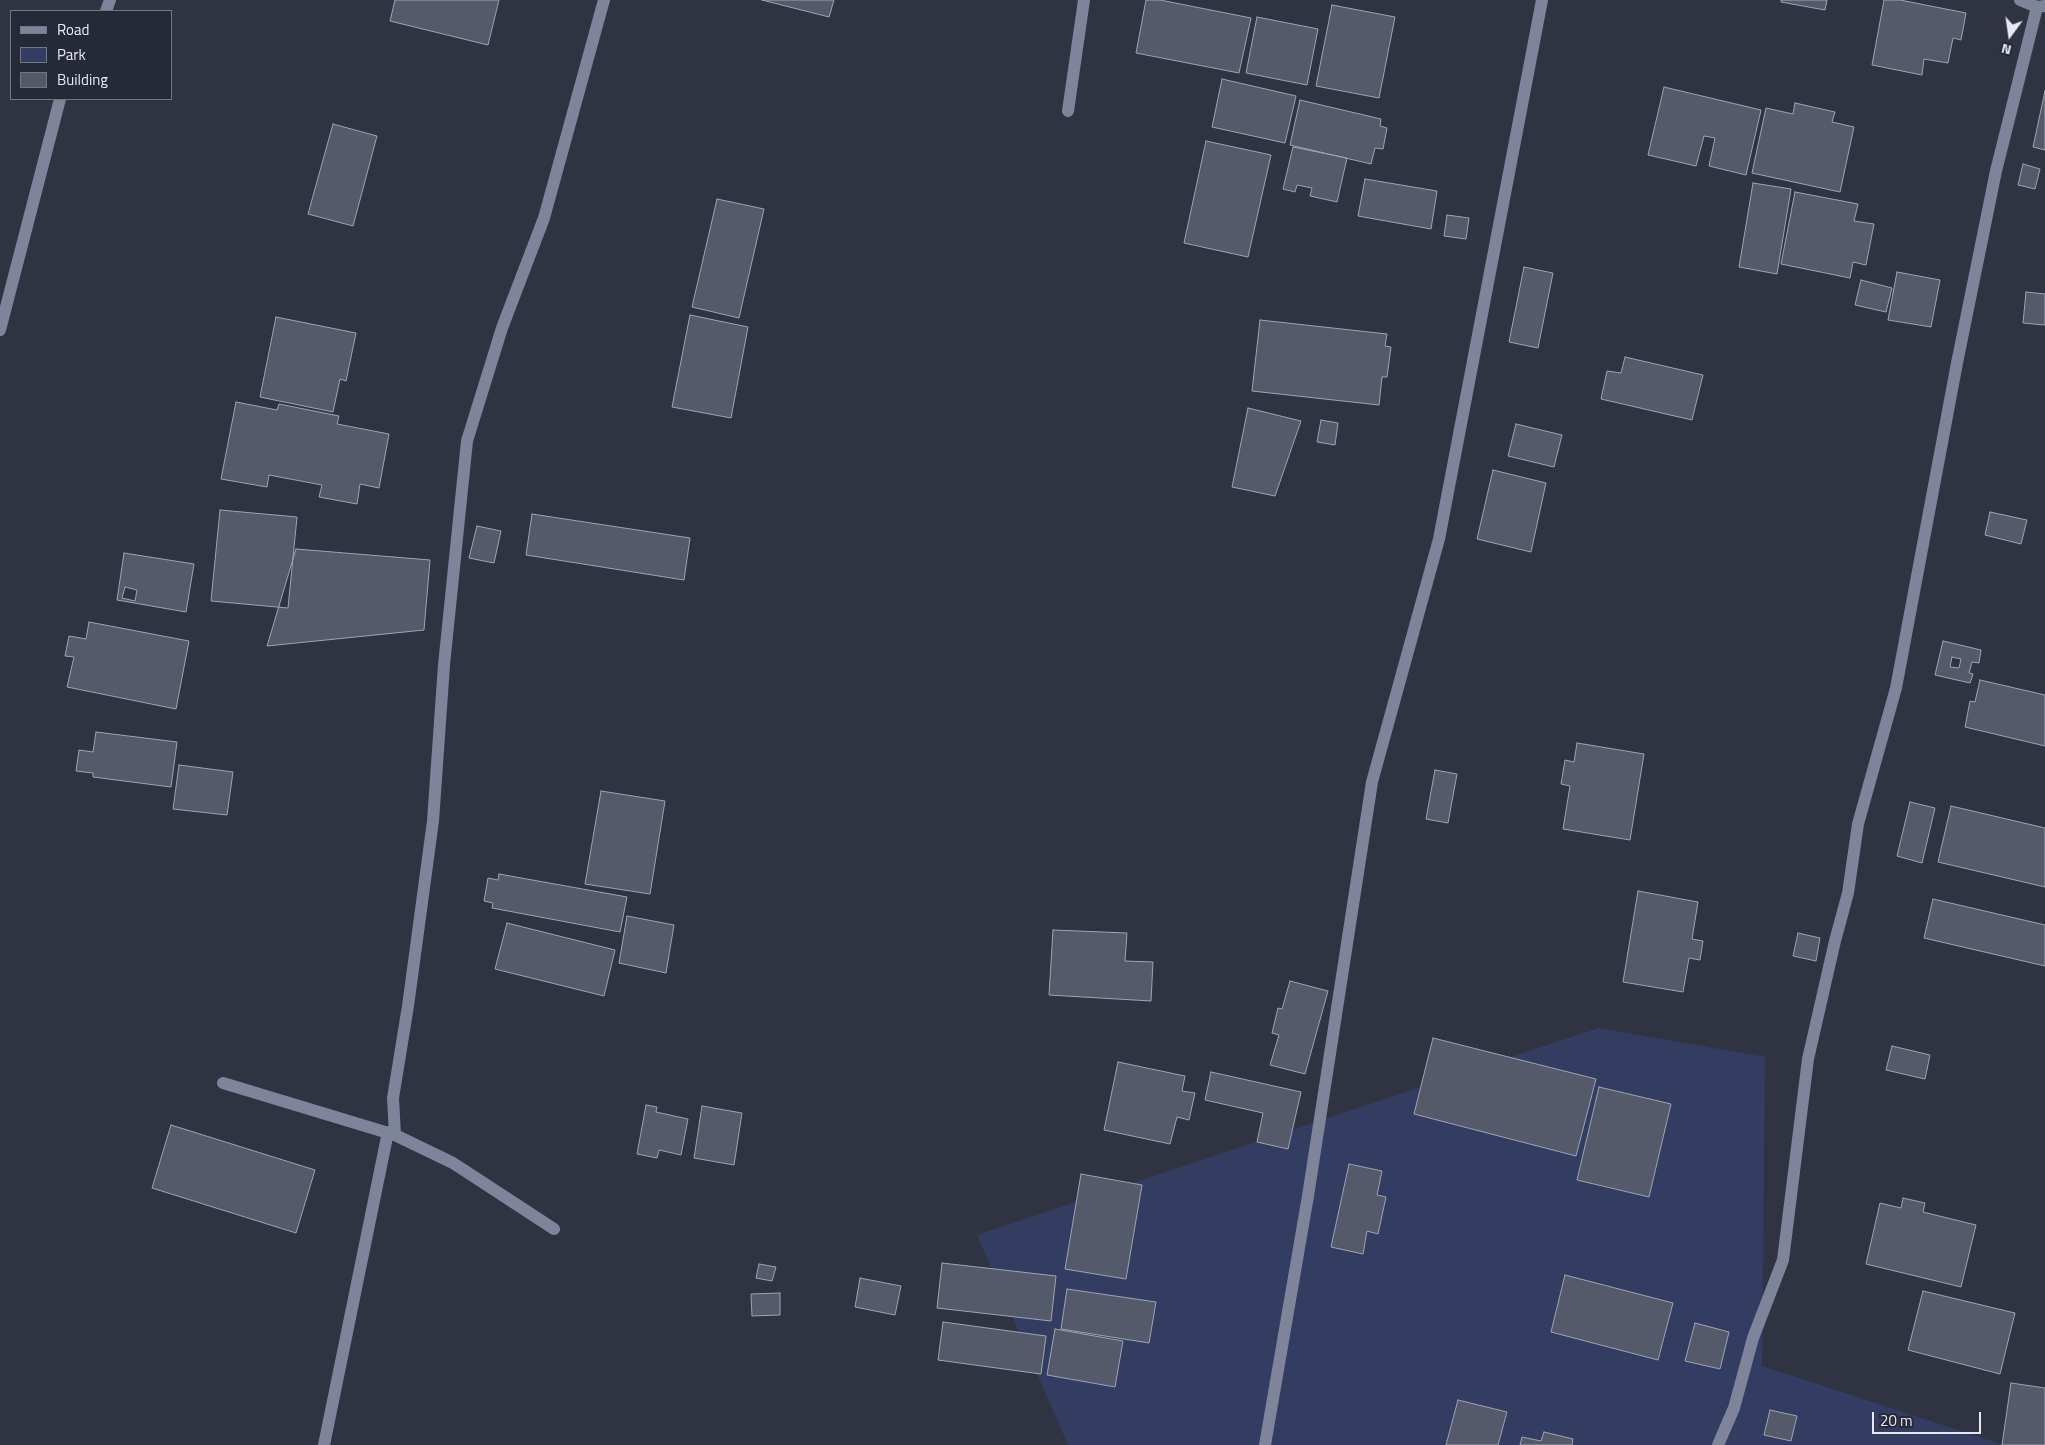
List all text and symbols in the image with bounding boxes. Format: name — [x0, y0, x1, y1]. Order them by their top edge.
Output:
legend — [10, 10, 172, 100]
north arrow — [1985, 10, 2035, 60]
text: Road — [57, 18, 89, 41]
text: N — [1999, 39, 2014, 61]
text: Park — [57, 43, 86, 66]
text: Building — [57, 68, 108, 91]
scale bar — [1875, 1402, 1984, 1434]
text: 20 m — [1880, 1409, 1913, 1432]

